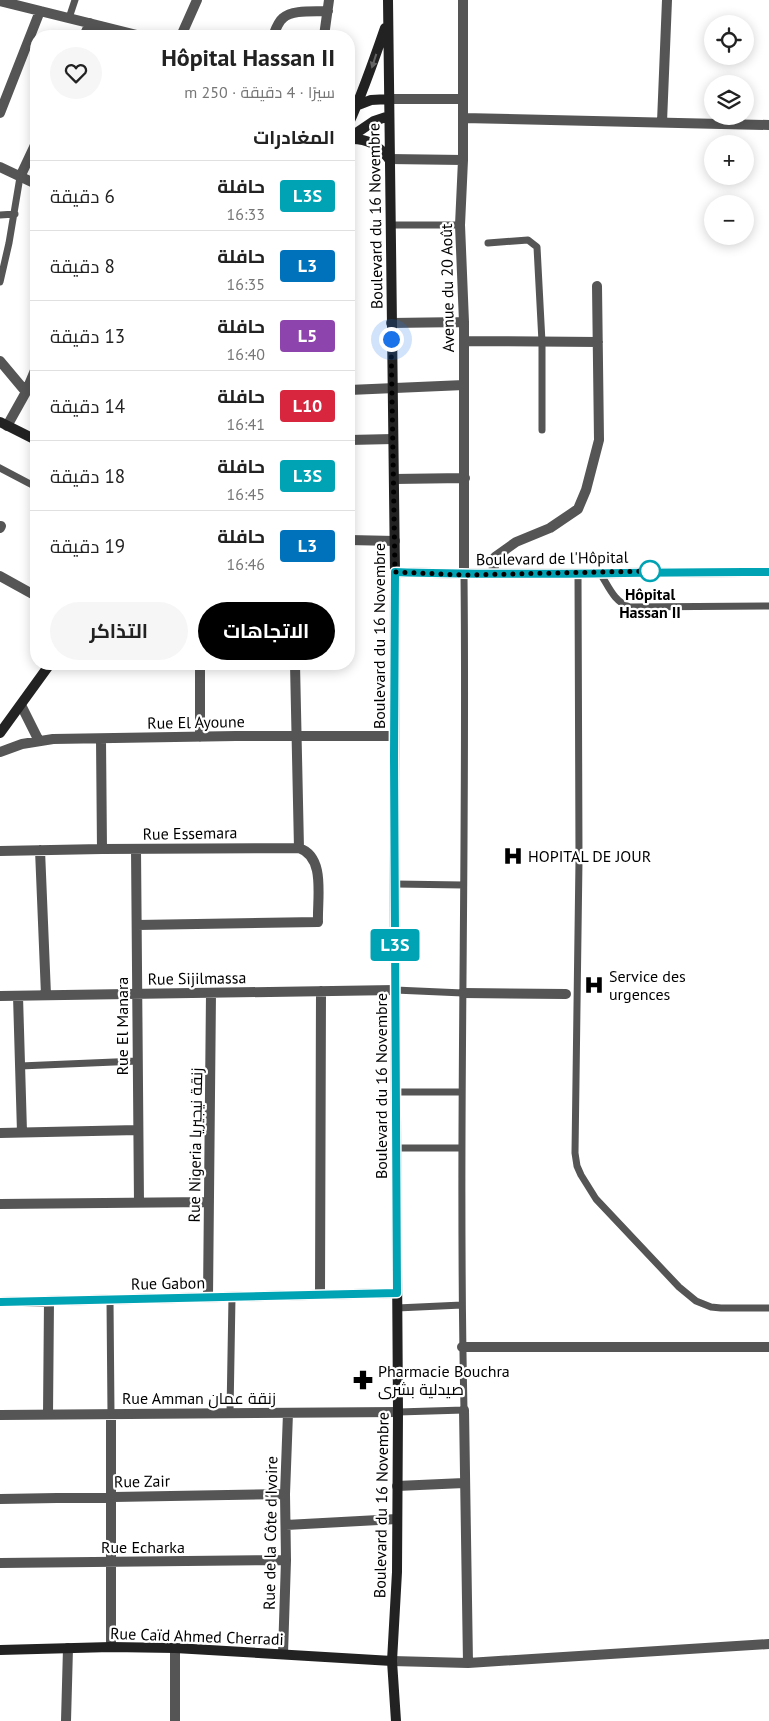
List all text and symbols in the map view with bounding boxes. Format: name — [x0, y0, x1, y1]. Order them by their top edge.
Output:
map controls — [704, 15, 754, 245]
button: locate — [704, 15, 754, 65]
text: Hôpital Hassan II — [161, 42, 335, 73]
button: heart — [50, 47, 102, 99]
one-way arrow — [370, 54, 377, 69]
button: layers — [704, 75, 754, 125]
text: سيرًا · 4 دقيقة · 250 m — [184, 82, 335, 102]
street label: Boulevard du 16 Novembre — [363, 123, 387, 309]
text: المغادرات — [253, 125, 335, 149]
button: + — [704, 135, 754, 185]
text: حافلة — [217, 174, 265, 198]
text: 6 دقيقة — [50, 184, 115, 208]
text: L3S — [293, 184, 322, 207]
button: − — [704, 195, 754, 245]
text: 16:33 — [227, 204, 265, 224]
street label: Avenue du 20 Août — [436, 223, 458, 353]
text: حافلة — [217, 244, 265, 268]
text: 8 دقيقة — [50, 254, 115, 278]
text: L3 — [298, 254, 317, 277]
text: 16:35 — [227, 274, 265, 294]
text: حافلة — [217, 314, 265, 338]
text: 13 دقيقة — [50, 324, 125, 348]
text: L5 — [298, 324, 317, 347]
your location — [379, 327, 404, 352]
text: 16:40 — [227, 344, 265, 364]
text: حافلة — [217, 384, 265, 408]
text: 14 دقيقة — [50, 394, 125, 418]
text: L10 — [293, 394, 322, 417]
text: 16:41 — [227, 414, 265, 434]
text: حافلة — [217, 454, 265, 478]
text: 18 دقيقة — [50, 464, 125, 488]
text: L3S — [293, 464, 322, 487]
text: 16:45 — [227, 484, 265, 504]
text: حافلة — [217, 524, 265, 548]
text: 19 دقيقة — [50, 534, 125, 558]
text: L3 — [298, 534, 317, 557]
street label: Boulevard du 16 Novembre — [369, 543, 389, 729]
street label: Boulevard de l'Hôpital — [476, 547, 629, 569]
text: 16:46 — [227, 554, 265, 574]
marker: Hôpital Hassan II — [639, 560, 661, 582]
place label: Hôpital Hassan II — [619, 584, 681, 622]
button: التذاكر — [50, 602, 188, 660]
button: الاتجاهات — [198, 602, 335, 660]
street label: Rue El Ayoune — [147, 711, 245, 733]
street label: Rue Essemara — [142, 822, 238, 844]
hospital icon: HOPITAL DE JOUR — [502, 845, 524, 867]
place label: HOPITAL DE JOUR — [528, 846, 651, 866]
line badge: L3S — [366, 929, 424, 961]
text: L3S — [381, 933, 410, 956]
place label: Service des urgences — [609, 966, 686, 1004]
street label: Rue Sijilmassa — [147, 967, 247, 989]
hospital icon: Service des urgences — [583, 974, 605, 996]
street label: Rue El Manara — [112, 977, 132, 1075]
street label: Boulevard du 16 Novembre — [371, 993, 391, 1179]
street label: Rue Nigeria زنقة نيجيريا — [184, 1067, 206, 1223]
street label: Rue Gabon — [131, 1272, 205, 1294]
place label: Pharmacie Bouchra صيدلية بشرى — [378, 1361, 510, 1400]
pharmacy icon: Pharmacie Bouchra صيدلية بشرى — [352, 1369, 374, 1391]
street label: Rue Amman زنقة عمان — [122, 1388, 276, 1409]
street label: Boulevard du 16 Novembre — [369, 1412, 393, 1598]
street label: Rue de la Côte d'Ivoire — [259, 1456, 281, 1610]
street label: Rue Zair — [114, 1471, 171, 1491]
street label: Rue Echarka — [101, 1537, 185, 1557]
street label: Rue Caïd Ahmed Cherradi — [110, 1623, 284, 1649]

